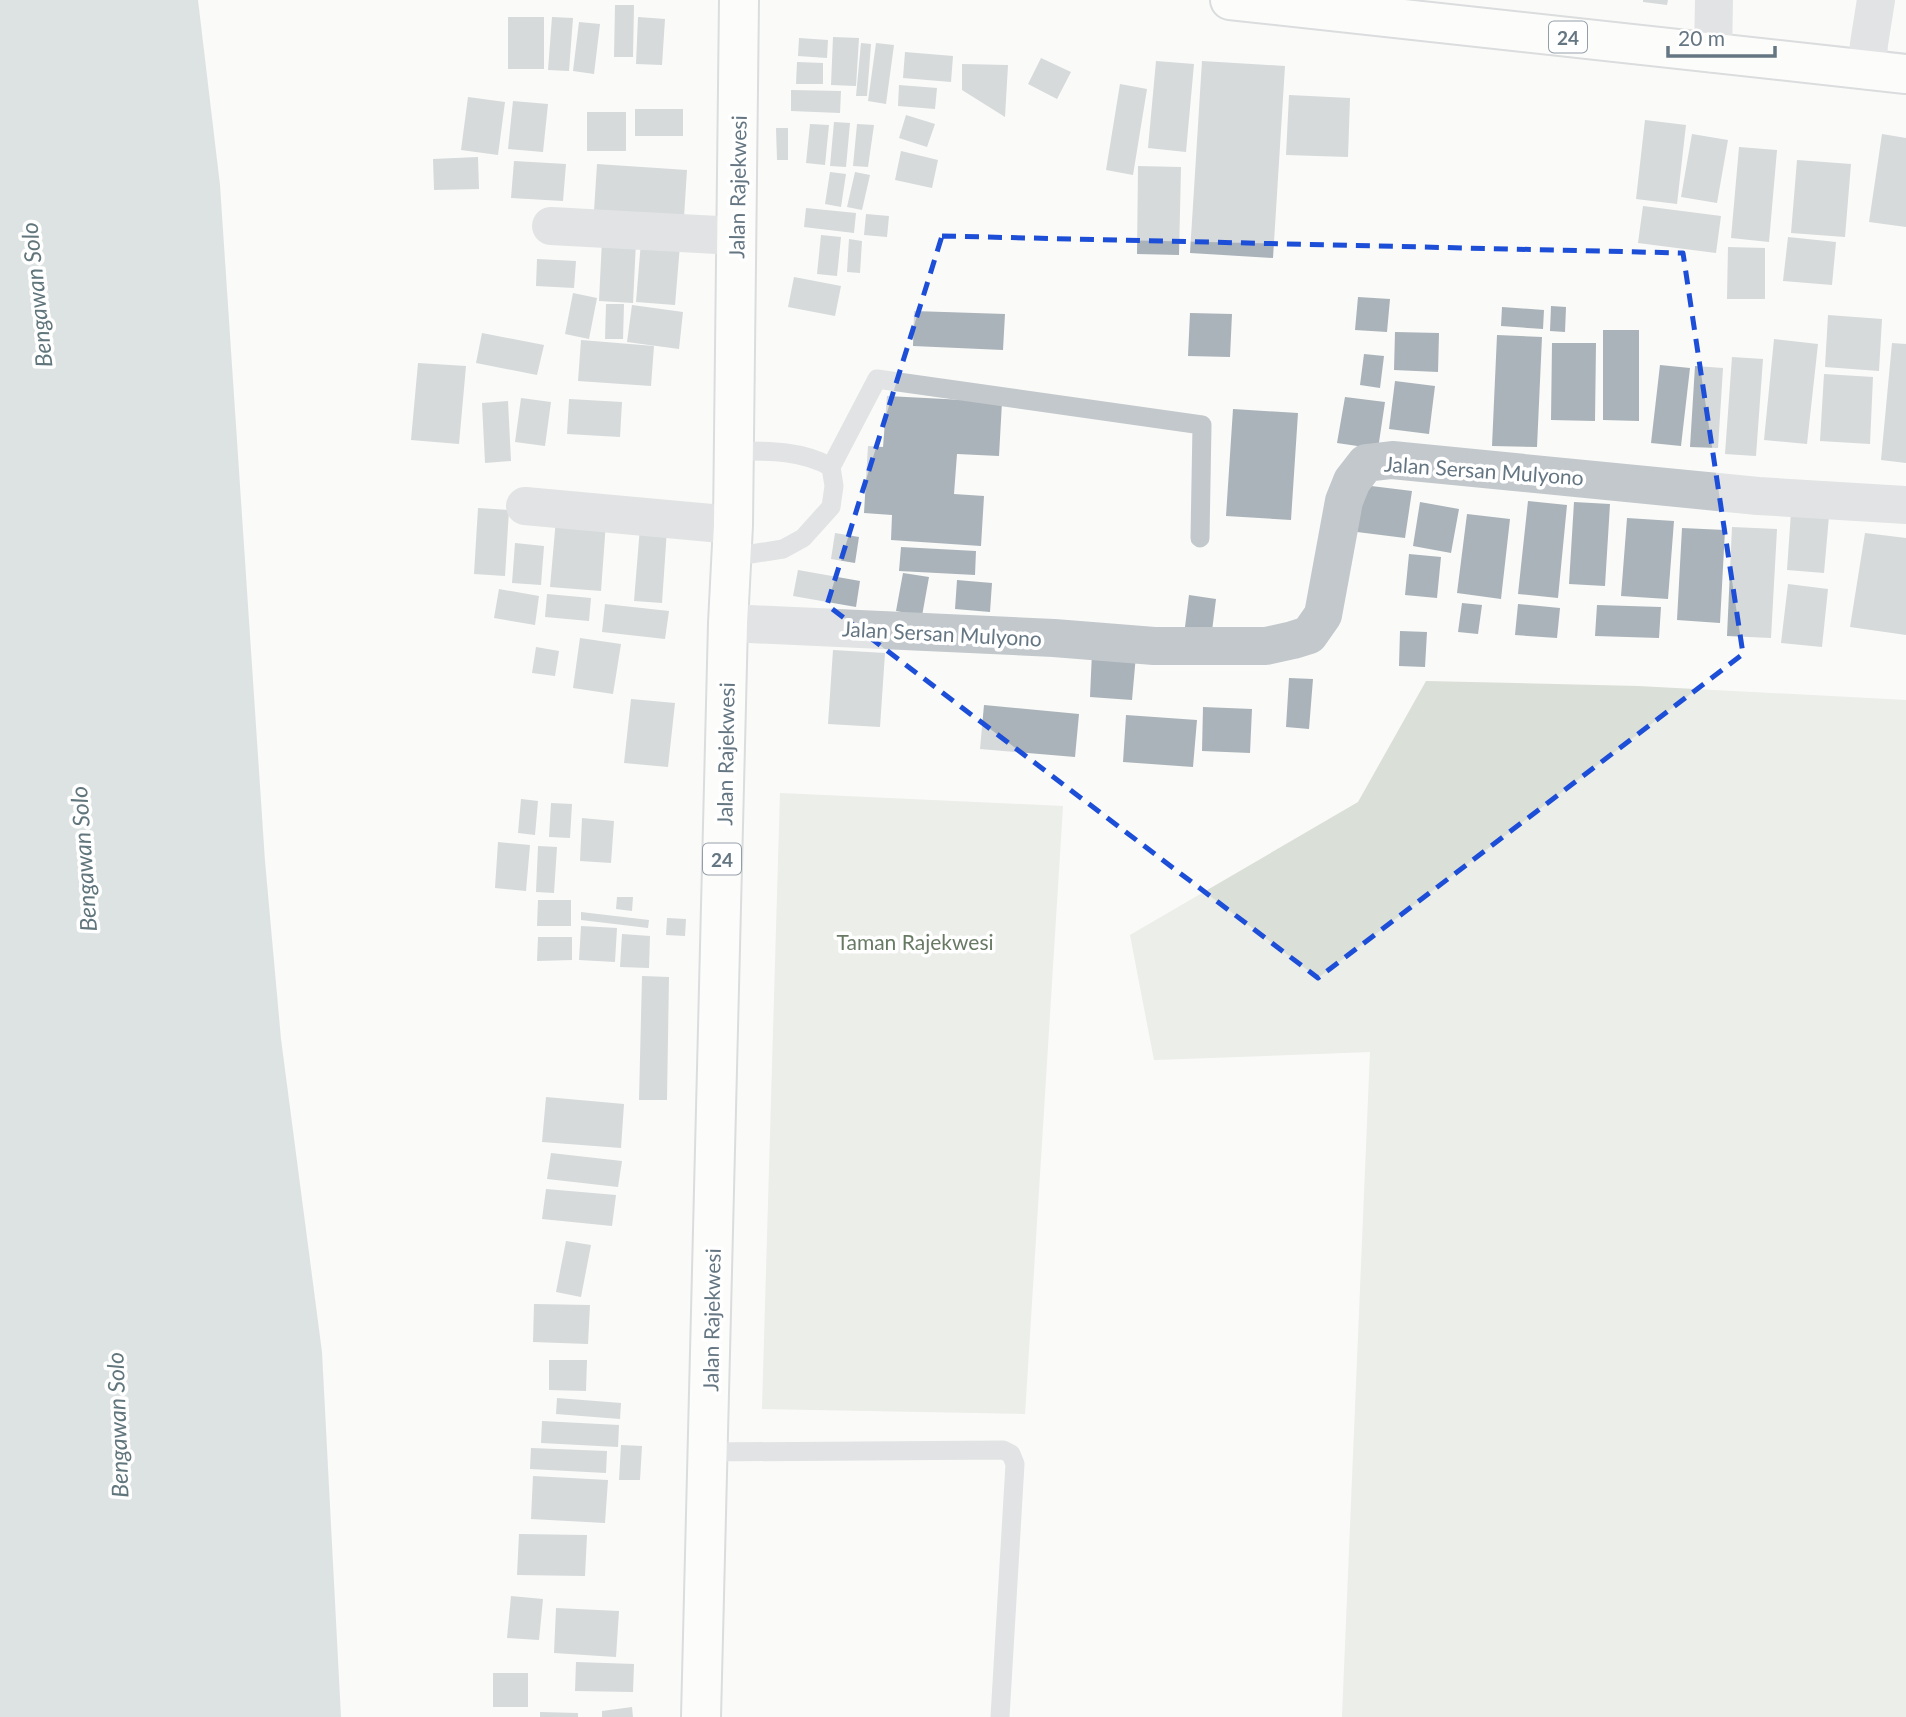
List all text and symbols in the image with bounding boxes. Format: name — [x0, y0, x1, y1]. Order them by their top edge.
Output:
scale bar — [1668, 14, 1775, 58]
road number: 24 — [1549, 22, 1587, 52]
text: 20 m — [1678, 25, 1725, 50]
street label: Jalan Rajekwesi — [723, 115, 751, 259]
water label: Bengawan Solo — [14, 221, 58, 369]
street label: Jalan Sersan Mulyono — [1383, 451, 1585, 489]
street label: Jalan Sersan Mulyono — [841, 615, 1043, 651]
street label: Jalan Rajekwesi — [711, 682, 739, 826]
water label: Bengawan Solo — [64, 785, 102, 933]
road number: 24 — [703, 844, 741, 874]
park label: Taman Rajekwesi — [836, 929, 994, 954]
street label: Jalan Rajekwesi — [697, 1248, 725, 1392]
water label: Bengawan Solo — [100, 1352, 134, 1498]

